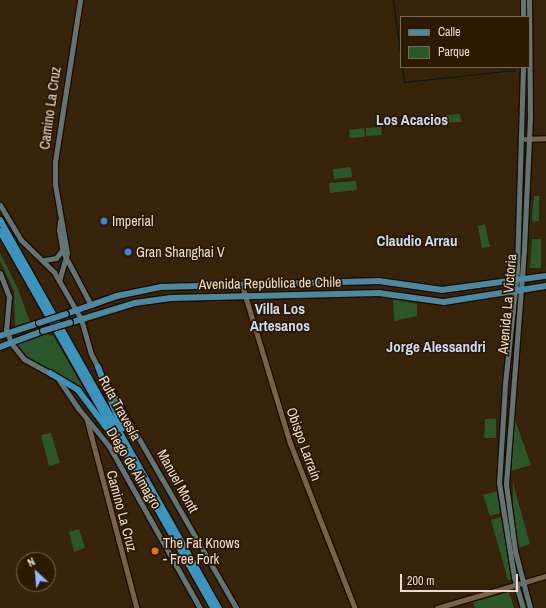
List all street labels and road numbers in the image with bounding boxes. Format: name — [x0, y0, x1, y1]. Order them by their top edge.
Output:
street label: Camino La Cruz — [36, 65, 64, 151]
street label: Avenida La Victoria — [494, 253, 520, 355]
street label: Avenida República de Chile — [198, 273, 342, 293]
street label: Ruta Travesía — [95, 373, 145, 443]
street label: Obispo Larraín — [283, 405, 325, 483]
street label: Diego de Almagro — [103, 424, 165, 512]
street label: Manuel Montt — [154, 447, 202, 515]
street label: Camino La Cruz — [103, 468, 141, 554]

